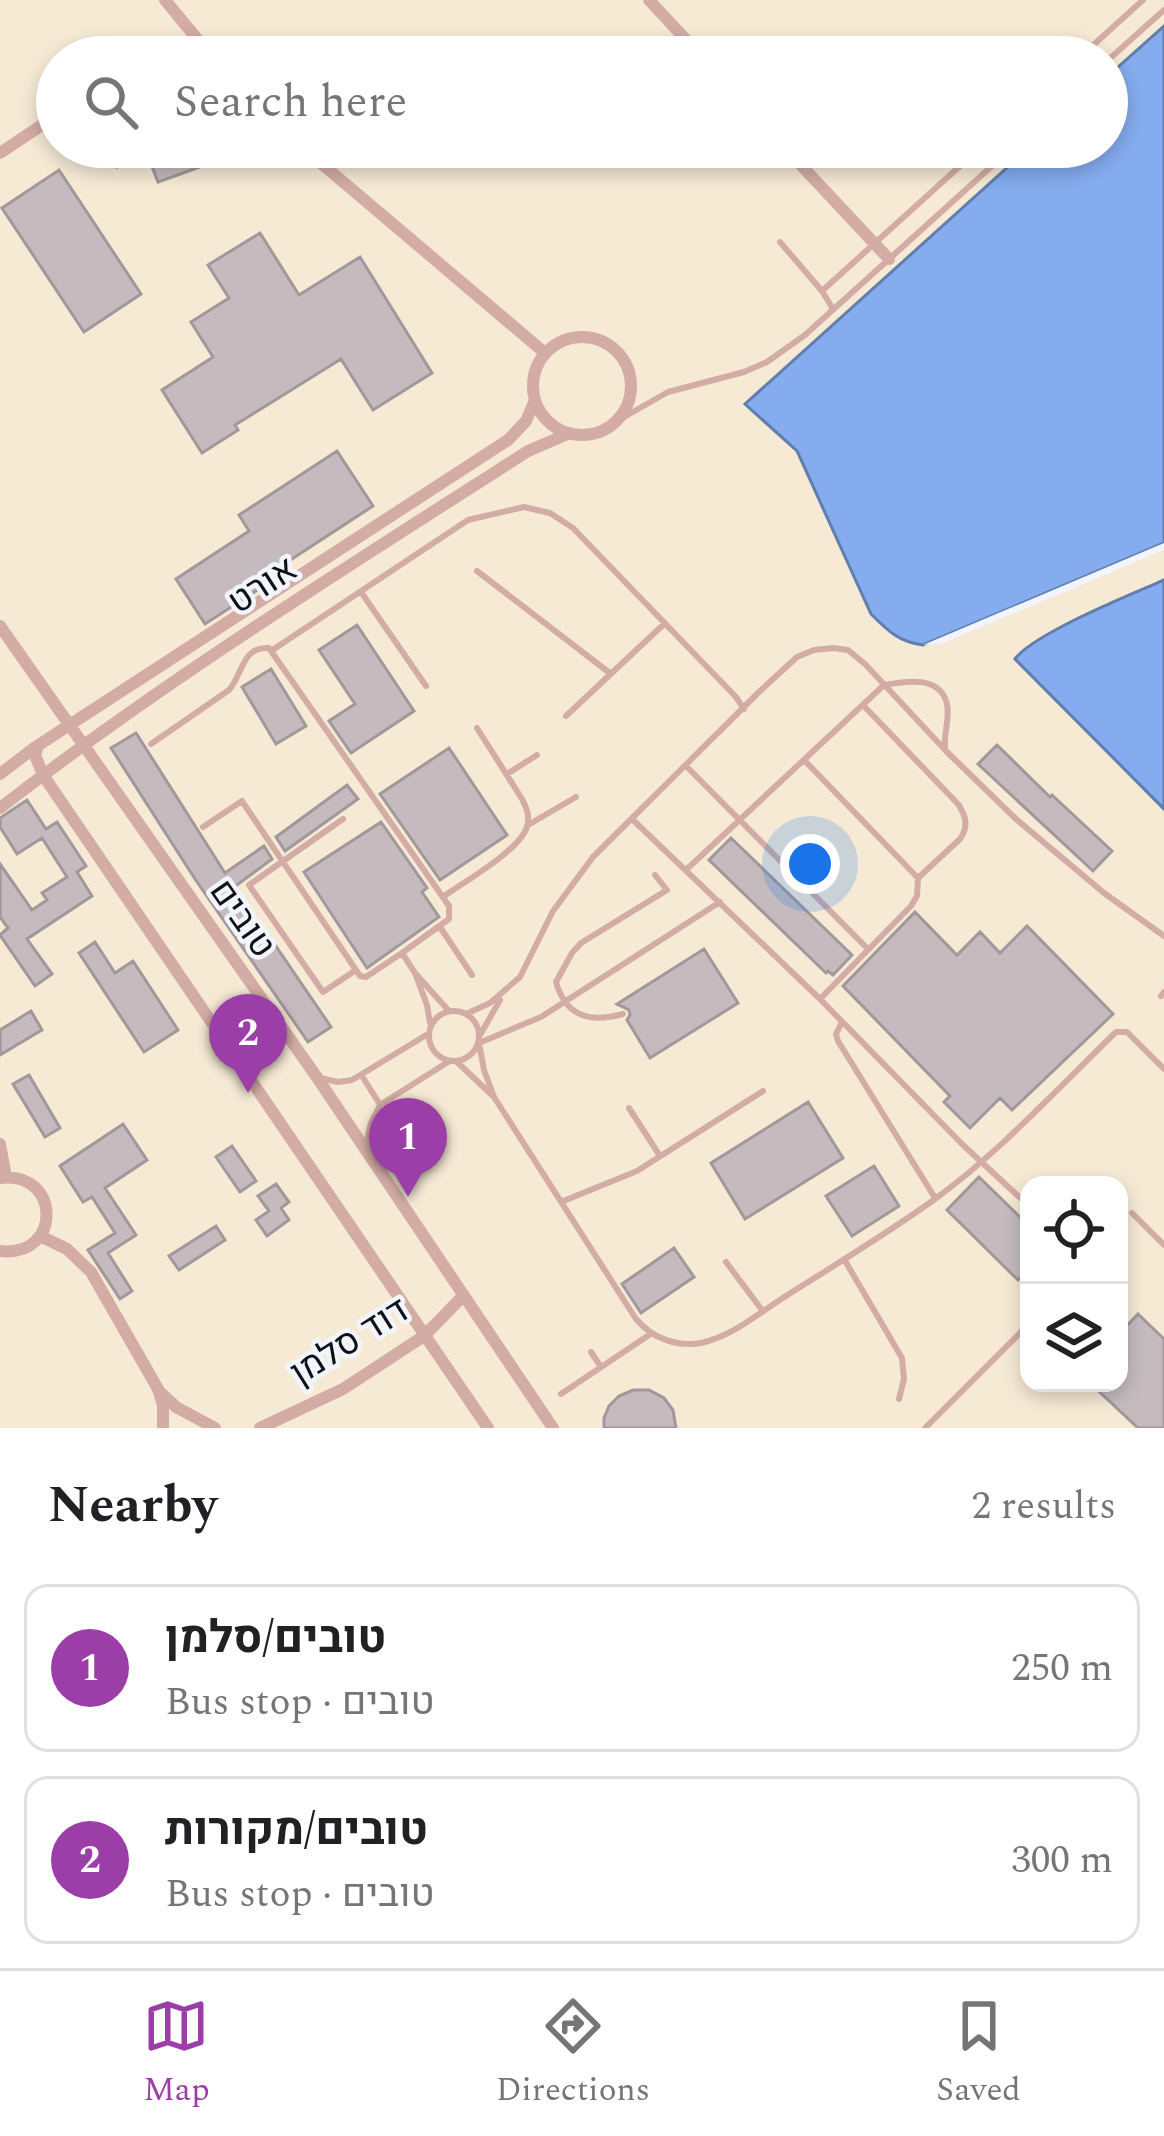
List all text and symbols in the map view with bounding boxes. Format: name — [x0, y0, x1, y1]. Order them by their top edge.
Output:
search box — [36, 36, 1128, 168]
text: Search here — [174, 68, 407, 137]
icon: search — [78, 69, 144, 135]
street label: אורט — [217, 543, 309, 629]
your location — [780, 834, 840, 894]
street label: טובים — [195, 868, 289, 970]
pin: 2 — [209, 994, 287, 1093]
pin: 1 — [369, 1098, 447, 1197]
map controls — [1020, 1176, 1128, 1392]
button: locate — [1020, 1176, 1128, 1284]
street label: דוד סלמן — [280, 1284, 420, 1400]
button: layers — [1020, 1284, 1128, 1392]
text: Nearby — [48, 1467, 217, 1545]
text: 2 results — [972, 1477, 1116, 1536]
text: טובים/סלמן — [165, 1604, 386, 1673]
text: 1 — [79, 1639, 101, 1698]
text: 250 m — [1011, 1639, 1113, 1698]
text: Bus stop · טובים — [165, 1673, 434, 1732]
text: טובים/מקורות — [165, 1796, 428, 1865]
text: 2 — [79, 1831, 101, 1890]
text: 300 m — [1011, 1831, 1113, 1890]
text: Bus stop · טובים — [165, 1865, 434, 1924]
tab: Map — [143, 1993, 210, 2115]
tab: Directions — [496, 1993, 650, 2115]
tab: Saved — [936, 1993, 1021, 2115]

